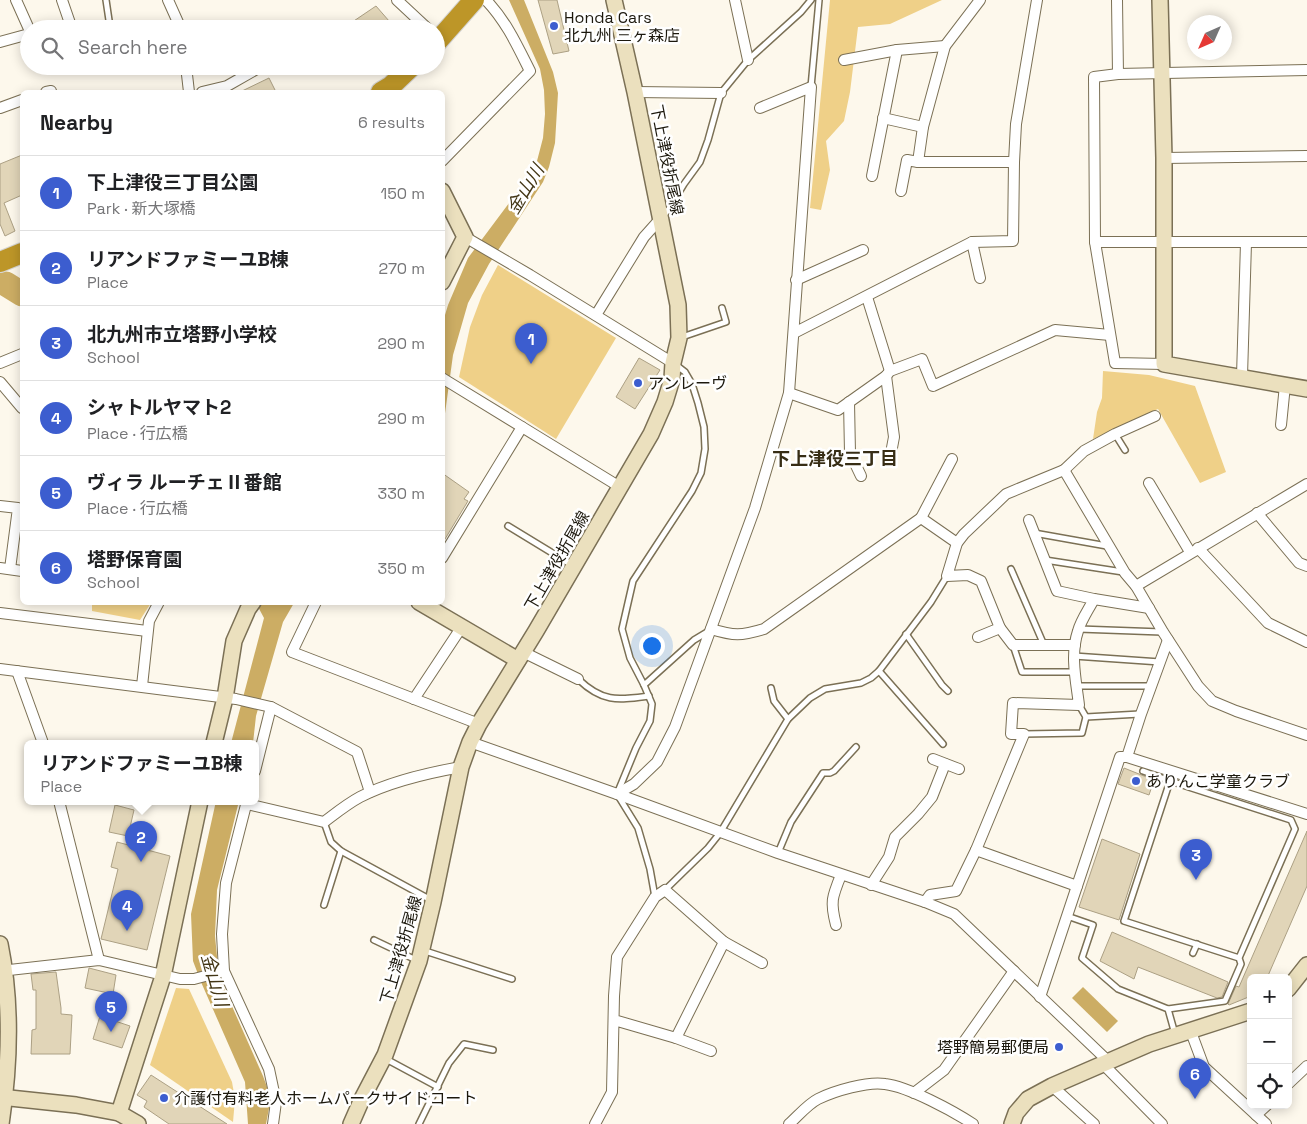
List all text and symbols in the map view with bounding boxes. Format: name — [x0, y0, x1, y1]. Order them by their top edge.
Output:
place label: Honda Cars 北九州 三ヶ森店 — [564, 7, 680, 46]
north arrow — [1187, 15, 1232, 60]
search box — [20, 20, 445, 75]
marker: Honda Cars 北九州 三ヶ森店 — [548, 20, 560, 32]
icon: search — [38, 34, 66, 62]
text: Search here — [78, 35, 188, 60]
street label: 下上津役折尾線 — [646, 103, 688, 217]
text: Nearby — [40, 109, 113, 136]
text: 6 results — [358, 112, 425, 133]
water label: 金山川 — [501, 158, 550, 218]
text: 下上津役三丁目公園 — [87, 170, 258, 195]
text: 1 — [52, 183, 60, 204]
text: 150 m — [381, 183, 425, 204]
text: Park · 新大塚橋 — [87, 198, 196, 219]
text: リアンドファミーユB棟 — [87, 247, 289, 272]
text: 2 — [51, 258, 61, 279]
text: 270 m — [378, 258, 425, 279]
text: Place — [87, 272, 129, 293]
text: 北九州市立塔野小学校 — [87, 322, 277, 347]
pin: 1 — [515, 323, 547, 364]
text: 3 — [51, 333, 61, 354]
text: 290 m — [377, 333, 425, 354]
text: School — [87, 347, 140, 368]
place label: アンレーヴ — [648, 373, 727, 394]
marker: アンレーヴ — [632, 377, 644, 389]
text: シャトルヤマト2 — [87, 395, 231, 420]
text: 4 — [51, 408, 61, 429]
text: 290 m — [377, 408, 425, 429]
text: Place · 行広橋 — [87, 423, 188, 444]
district label: 下上津役三丁目 — [772, 447, 898, 470]
text: ヴィラ ルーチェⅡ番館 — [87, 470, 282, 495]
text: 5 — [51, 483, 61, 504]
text: 330 m — [378, 483, 425, 504]
text: Place · 行広橋 — [87, 498, 188, 519]
street label: 下上津役折尾線 — [520, 507, 594, 615]
text: 塔野保育園 — [87, 547, 182, 572]
text: 6 — [51, 558, 61, 579]
text: 350 m — [378, 558, 425, 579]
text: School — [87, 572, 140, 593]
your location — [639, 633, 665, 659]
popup — [24, 740, 259, 805]
text: リアンドファミーユB棟 — [41, 751, 242, 776]
place label: ありんこ学童クラブ — [1146, 771, 1290, 792]
marker: ありんこ学童クラブ — [1130, 775, 1142, 787]
text: Place — [41, 776, 82, 797]
pin: 2 — [125, 821, 157, 862]
pin: 3 — [1180, 839, 1212, 880]
pin: 4 — [111, 890, 143, 931]
street label: 下上津役折尾線 — [375, 893, 427, 1007]
water label: 金山川 — [197, 951, 234, 1011]
map controls — [1247, 974, 1292, 1109]
button: + — [1247, 974, 1292, 1019]
pin: 5 — [95, 991, 127, 1032]
button: − — [1247, 1019, 1292, 1064]
place label: 塔野簡易郵便局 — [937, 1037, 1049, 1058]
marker: 塔野簡易郵便局 — [1053, 1041, 1065, 1053]
pin: 6 — [1179, 1058, 1211, 1099]
button: locate — [1247, 1064, 1292, 1109]
place label: 介護付有料老人ホームパークサイドコート — [174, 1088, 478, 1109]
marker: 介護付有料老人ホームパークサイドコート — [158, 1092, 170, 1104]

